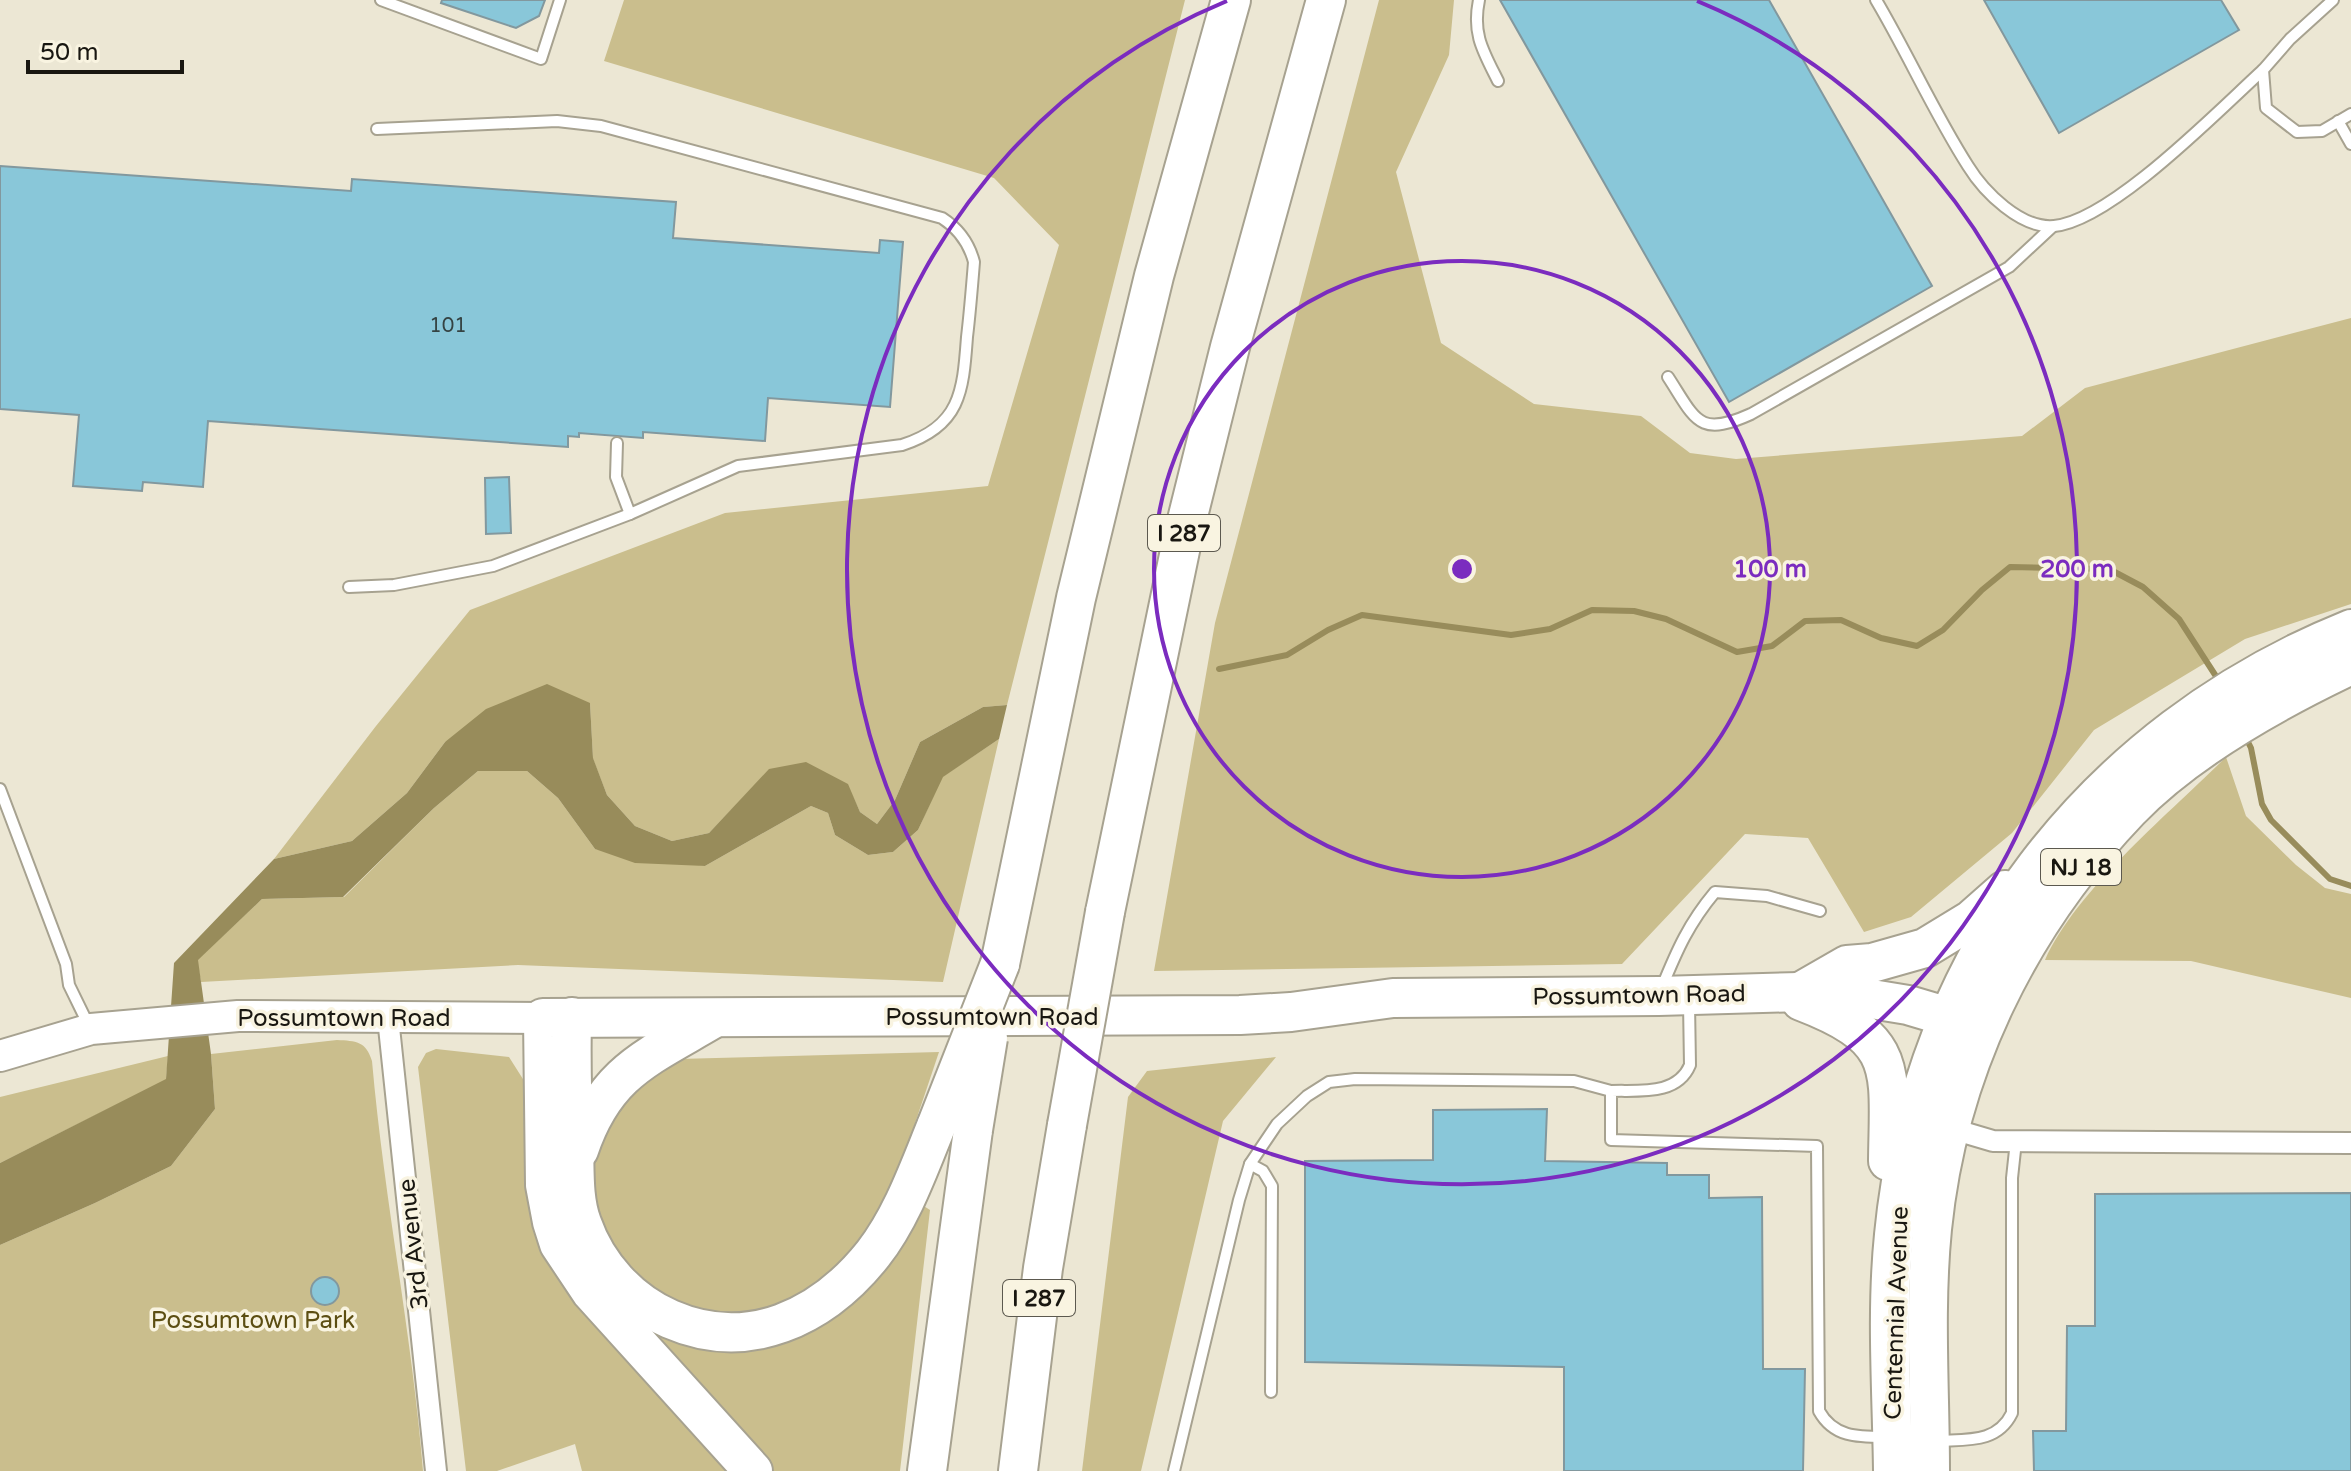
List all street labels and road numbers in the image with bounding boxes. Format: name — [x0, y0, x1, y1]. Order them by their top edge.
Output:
road number: I 287 — [1148, 515, 1220, 551]
road number: NJ 18 — [2041, 849, 2121, 885]
street label: Possumtown Road — [1532, 979, 1746, 1012]
street label: Possumtown Road — [885, 1003, 1099, 1032]
street label: Possumtown Road — [237, 1004, 451, 1033]
street label: 3rd Avenue — [392, 1177, 435, 1311]
street label: Centennial Avenue — [1878, 1206, 1915, 1420]
road number: I 287 — [1003, 1280, 1075, 1316]

